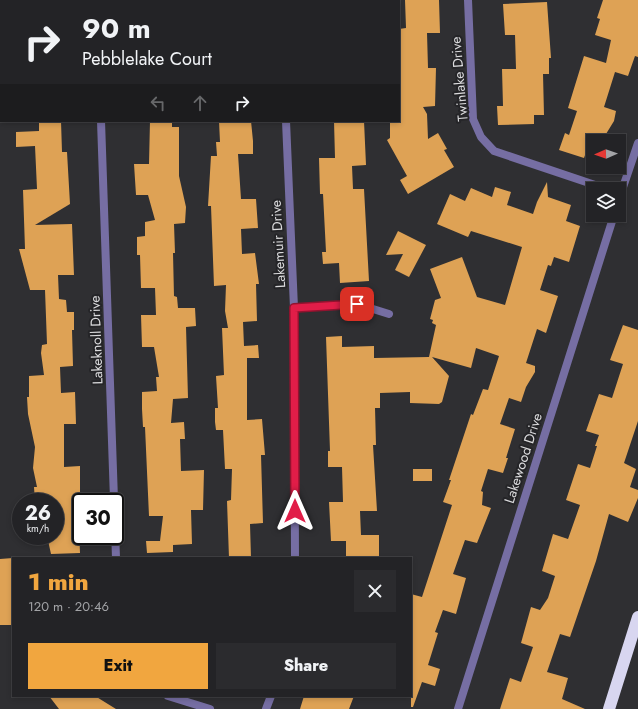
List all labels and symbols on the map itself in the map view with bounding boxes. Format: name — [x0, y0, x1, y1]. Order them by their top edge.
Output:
street label: Twinlake Drive — [445, 36, 473, 122]
north arrow — [586, 134, 626, 174]
street label: Lakemuir Drive — [266, 199, 290, 289]
pin — [340, 287, 374, 321]
street label: Lakeknoll Drive — [84, 295, 108, 385]
street label: Lakewood Drive — [499, 410, 547, 506]
position arrow — [274, 490, 316, 532]
speed limit sign: 30 — [72, 493, 124, 545]

